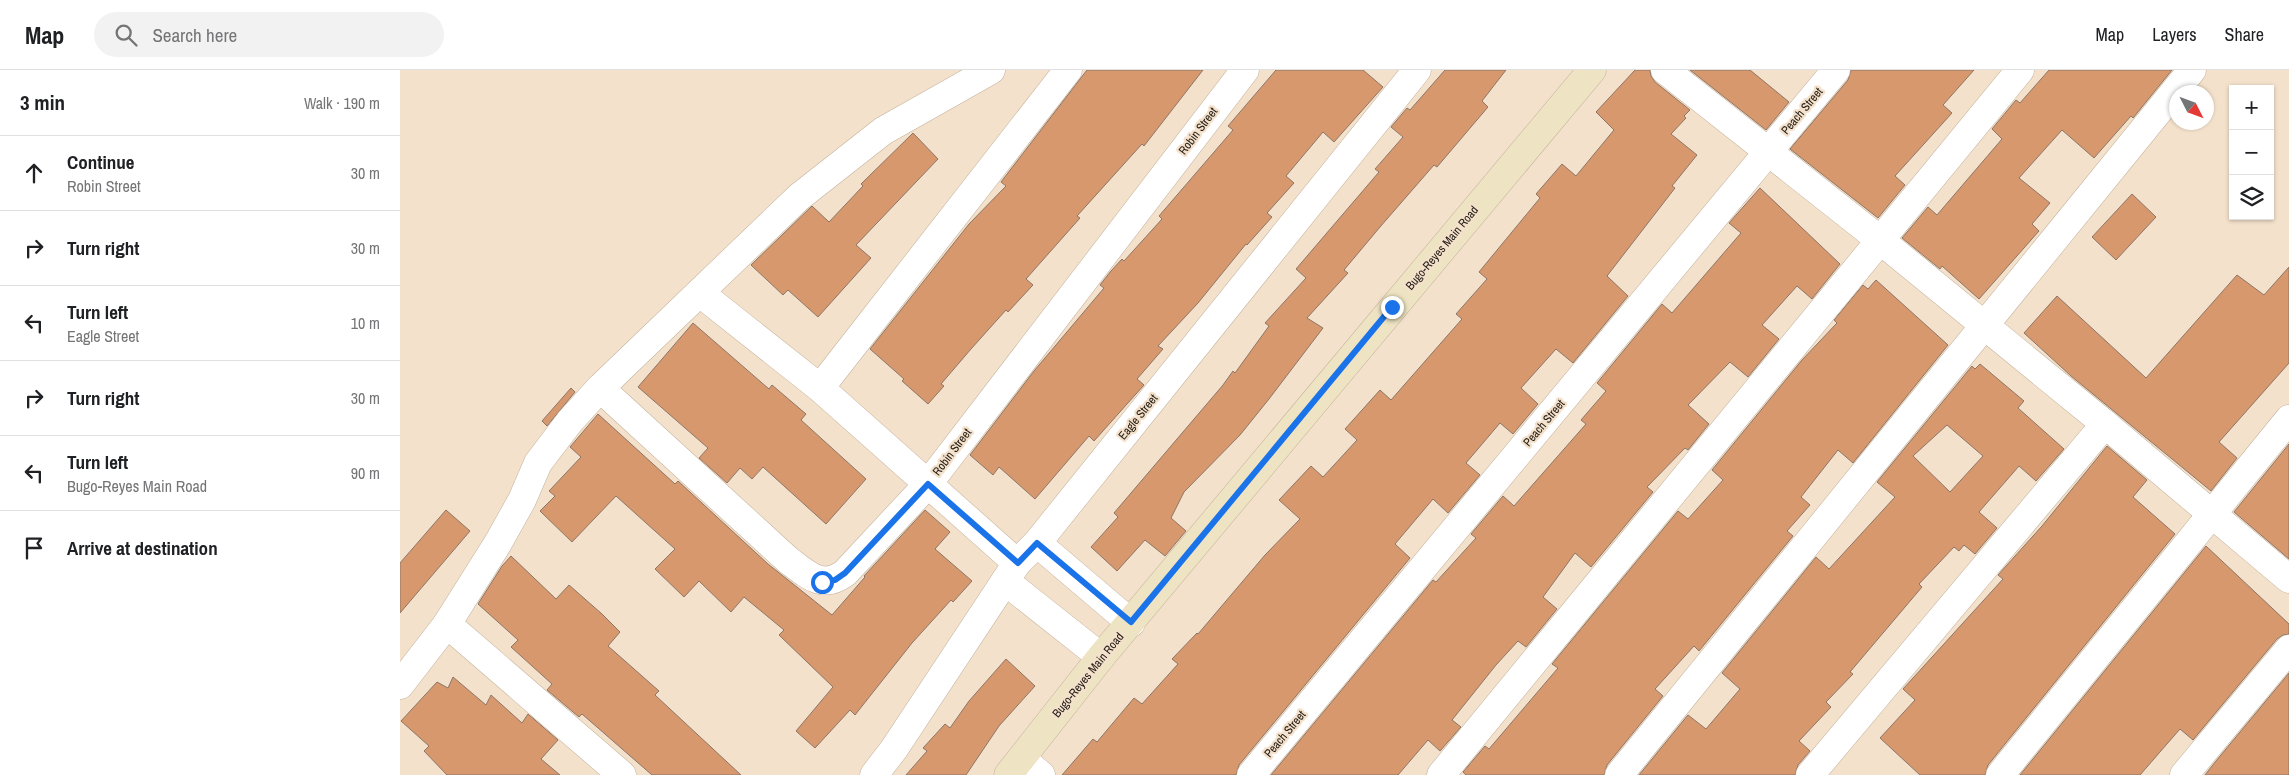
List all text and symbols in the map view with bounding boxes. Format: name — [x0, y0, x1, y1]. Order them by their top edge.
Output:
search box — [94, 12, 444, 57]
text: Map — [25, 19, 64, 51]
icon: search — [112, 21, 140, 49]
text: Search here — [152, 22, 237, 48]
text: Map — [2096, 22, 2124, 47]
text: Layers — [2152, 22, 2197, 47]
text: Share — [2225, 22, 2264, 47]
street label: Peach Street — [1778, 84, 1827, 138]
north arrow — [2169, 85, 2214, 130]
map controls — [2229, 85, 2274, 220]
button: + — [2229, 85, 2274, 130]
text: 3 min — [20, 88, 65, 117]
text: Walk · 190 m — [304, 92, 380, 114]
street label: Robin Street — [1175, 104, 1221, 158]
button: − — [2229, 130, 2274, 175]
text: Continue — [67, 149, 135, 175]
icon: ahead — [20, 159, 48, 187]
text: 30 m — [351, 162, 380, 184]
text: Robin Street — [67, 175, 141, 197]
button: layers — [2229, 175, 2274, 220]
street label: Bugo-Reyes Main Road — [1402, 203, 1482, 293]
icon: right — [20, 234, 48, 262]
text: Turn right — [67, 235, 139, 261]
text: 30 m — [351, 237, 380, 259]
route end — [1381, 296, 1404, 319]
text: Turn left — [67, 299, 128, 325]
icon: left — [20, 309, 48, 337]
text: 10 m — [351, 312, 380, 334]
text: Eagle Street — [67, 325, 139, 347]
icon: right — [20, 384, 48, 412]
text: Turn right — [67, 385, 139, 411]
text: 30 m — [351, 387, 380, 409]
street label: Eagle Street — [1115, 391, 1161, 443]
street label: Peach Street — [1520, 396, 1569, 450]
street label: Robin Street — [929, 425, 975, 479]
text: Turn left — [67, 449, 128, 475]
icon: left — [20, 459, 48, 487]
text: 90 m — [351, 462, 380, 484]
text: Bugo-Reyes Main Road — [67, 475, 207, 497]
icon: arrive — [20, 534, 48, 562]
text: Arrive at destination — [67, 535, 218, 561]
route start — [811, 571, 834, 594]
street label: Bugo-Reyes Main Road — [1049, 629, 1127, 721]
street label: Peach Street — [1261, 707, 1310, 761]

